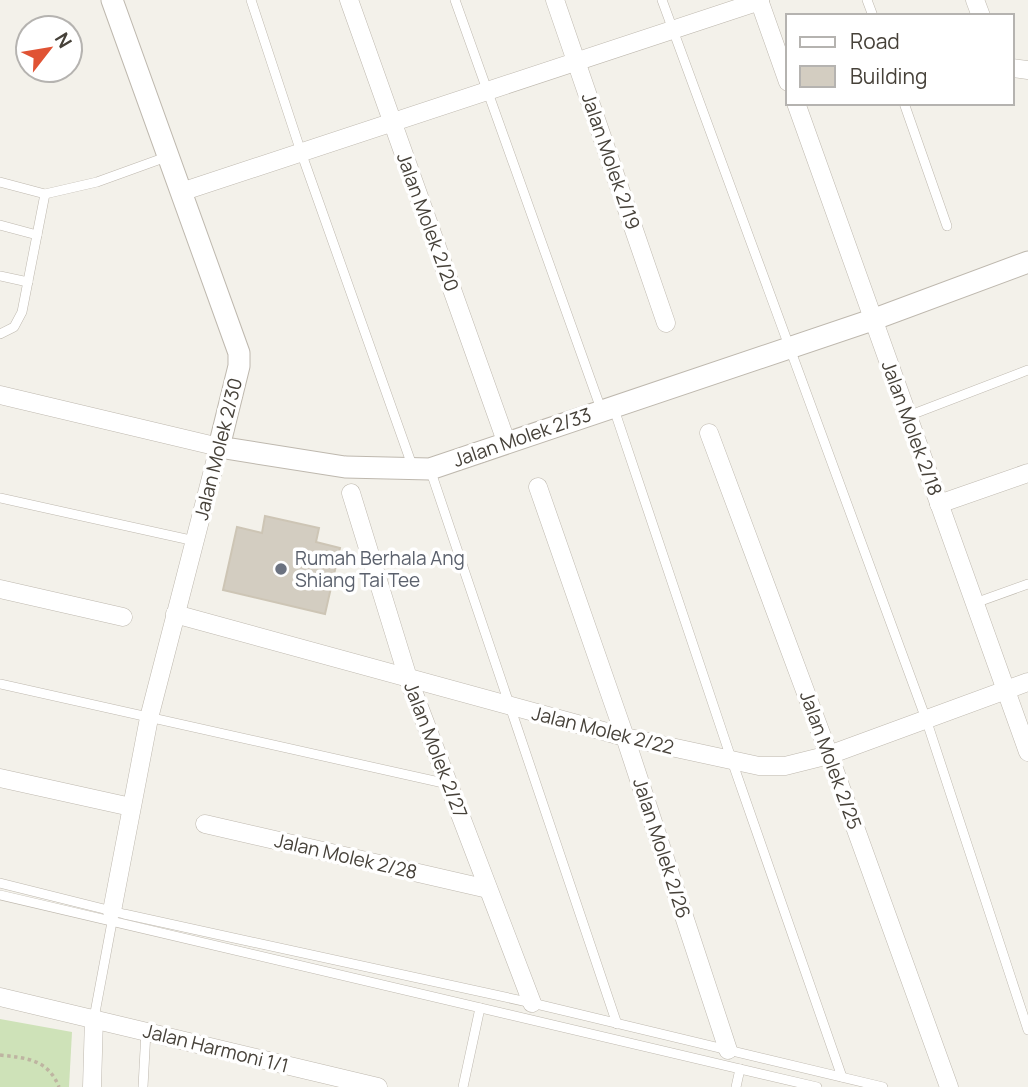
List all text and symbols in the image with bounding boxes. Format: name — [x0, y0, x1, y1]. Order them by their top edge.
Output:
north arrow — [14, 14, 84, 84]
legend — [786, 14, 1014, 105]
text: Road — [850, 27, 900, 55]
text: N — [49, 28, 78, 53]
text: Building — [850, 62, 927, 90]
street label: Jalan Molek 2/19 — [575, 89, 647, 233]
street label: Jalan Molek 2/20 — [391, 149, 465, 295]
street label: Jalan Molek 2/18 — [875, 357, 949, 499]
street label: Jalan Molek 2/30 — [188, 375, 248, 523]
street label: Jalan Molek 2/33 — [449, 401, 595, 473]
place label: Rumah Berhala Ang Shiang Tai Tee — [295, 545, 465, 593]
marker: Rumah Berhala Ang Shiang Tai Tee — [273, 561, 289, 577]
street label: Jalan Molek 2/27 — [398, 678, 474, 822]
street label: Jalan Molek 2/25 — [794, 687, 868, 833]
street label: Jalan Molek 2/22 — [529, 700, 677, 760]
street label: Jalan Molek 2/26 — [627, 774, 697, 922]
street label: Jalan Molek 2/28 — [272, 827, 420, 885]
street label: Jalan Harmoni 1/1 — [141, 1017, 291, 1079]

